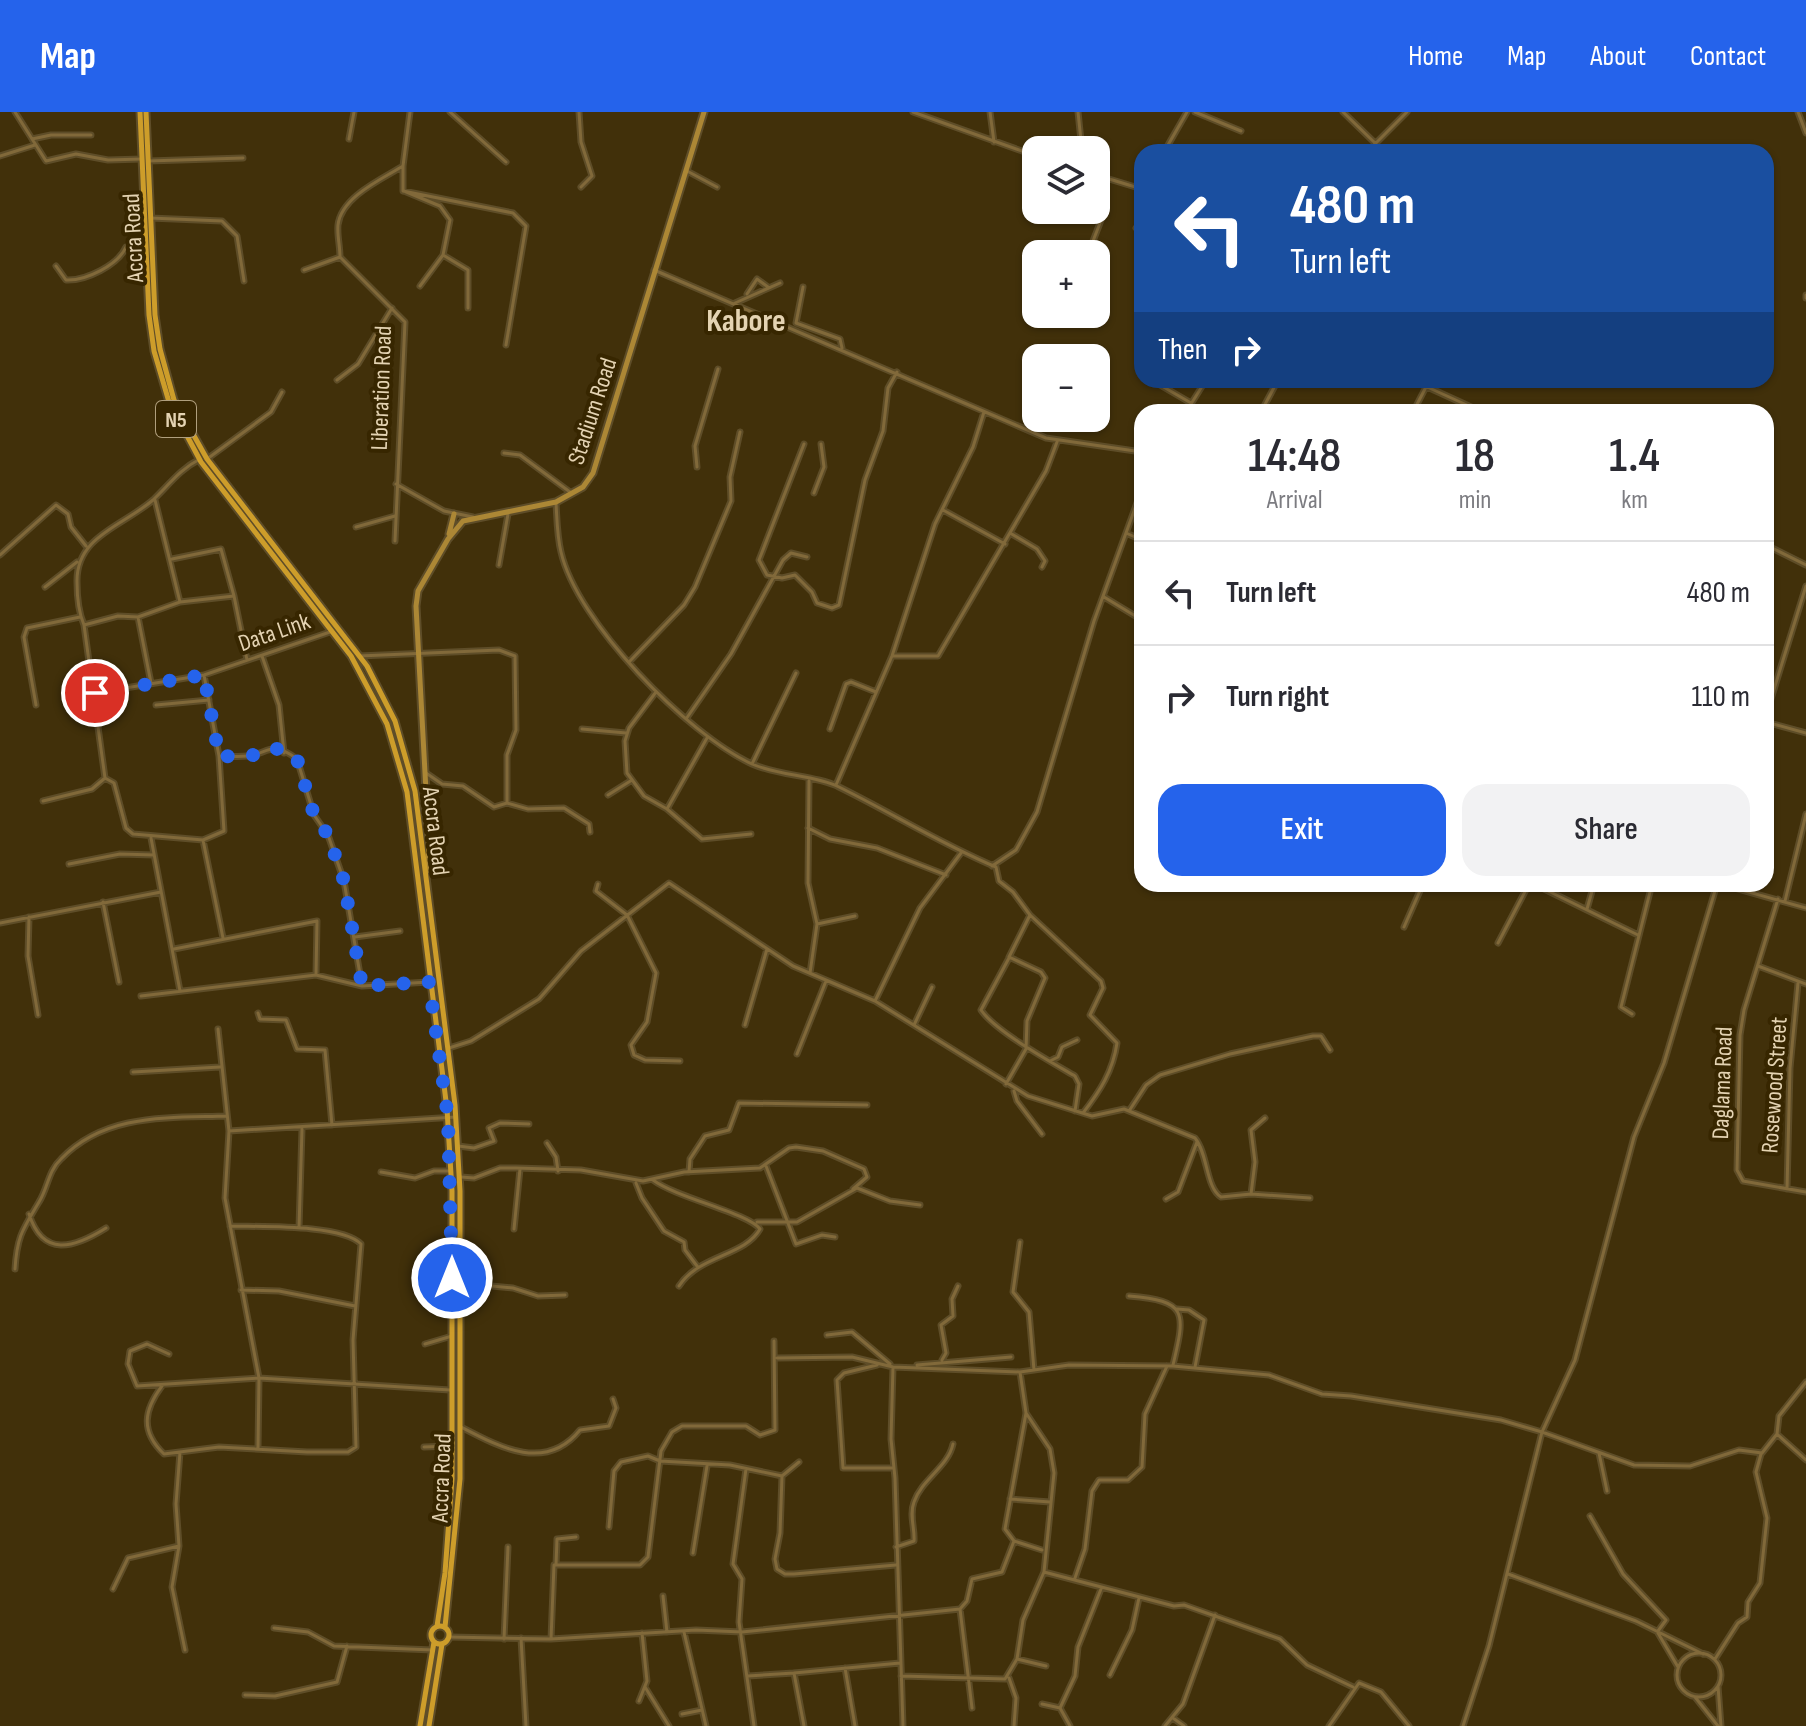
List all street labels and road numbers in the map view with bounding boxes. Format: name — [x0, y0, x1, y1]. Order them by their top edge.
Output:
street label: Accra Road — [117, 193, 150, 284]
street label: Liberation Road — [365, 325, 398, 451]
street label: Stadium Road — [562, 354, 623, 468]
road number: N5 — [156, 401, 196, 437]
street label: Data Link — [234, 607, 314, 658]
street label: Accra Road — [416, 784, 455, 877]
street label: Rosewood Street — [1755, 1016, 1794, 1154]
street label: Daglama Road — [1706, 1026, 1739, 1140]
street label: Accra Road — [425, 1433, 458, 1524]

